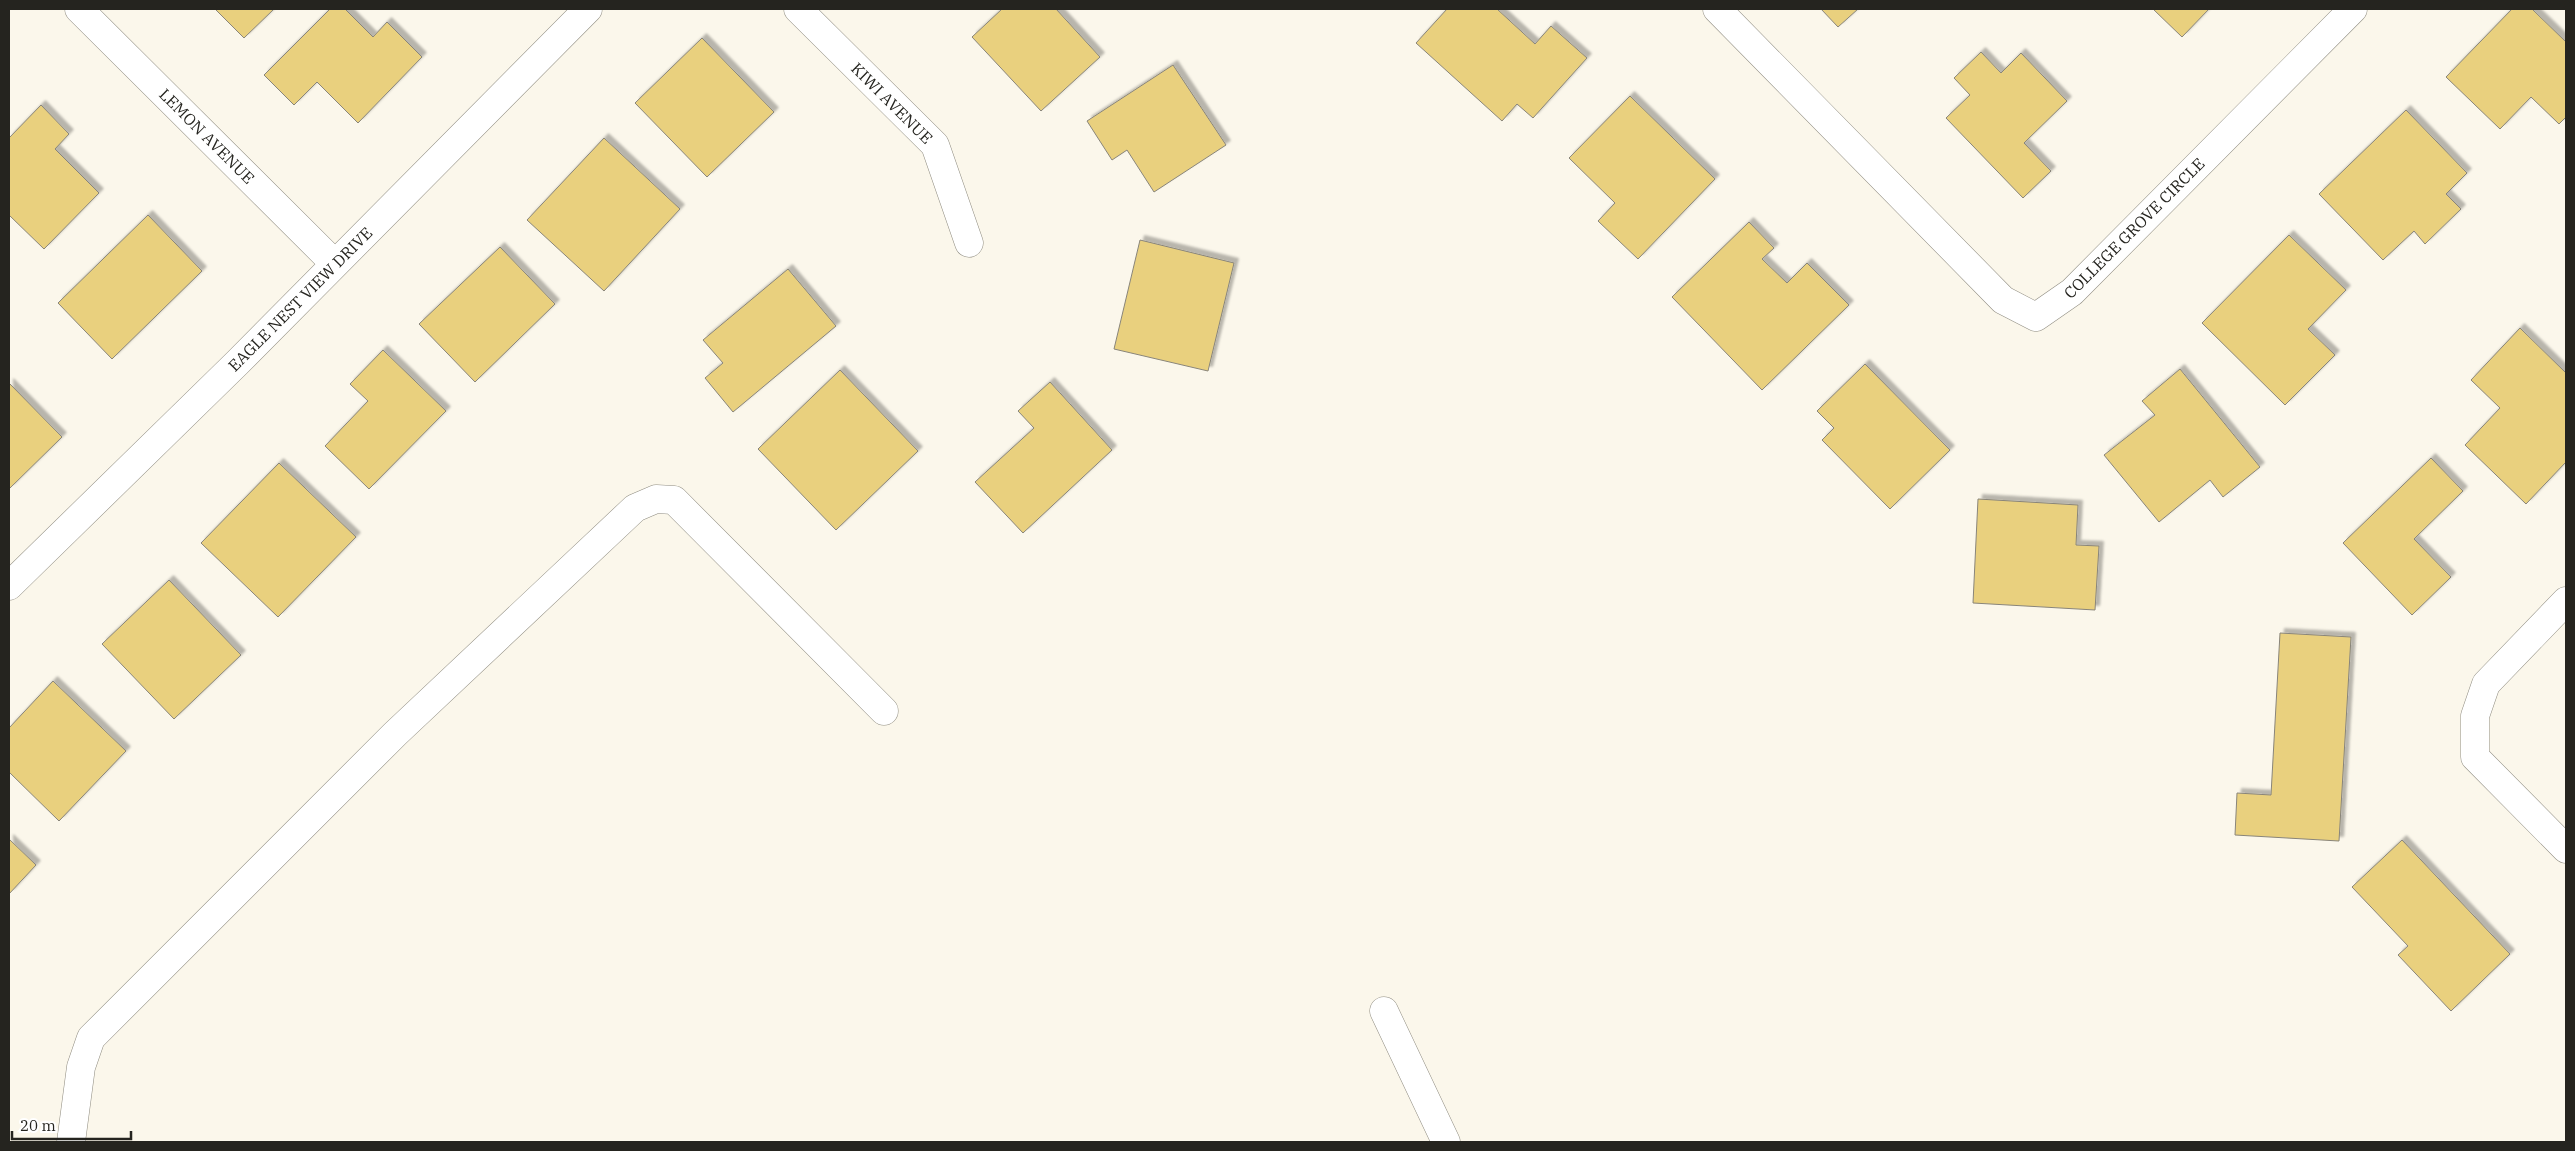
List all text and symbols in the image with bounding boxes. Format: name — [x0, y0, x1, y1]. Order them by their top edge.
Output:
street label: KIWI AVENUE — [847, 58, 937, 148]
street label: LEMON AVENUE — [155, 84, 259, 188]
street label: COLLEGE GROVE CIRCLE — [2059, 153, 2209, 303]
street label: EAGLE NEST VIEW DRIVE — [224, 223, 376, 375]
scale bar — [12, 1108, 131, 1140]
text: 20 m — [20, 1116, 56, 1135]

